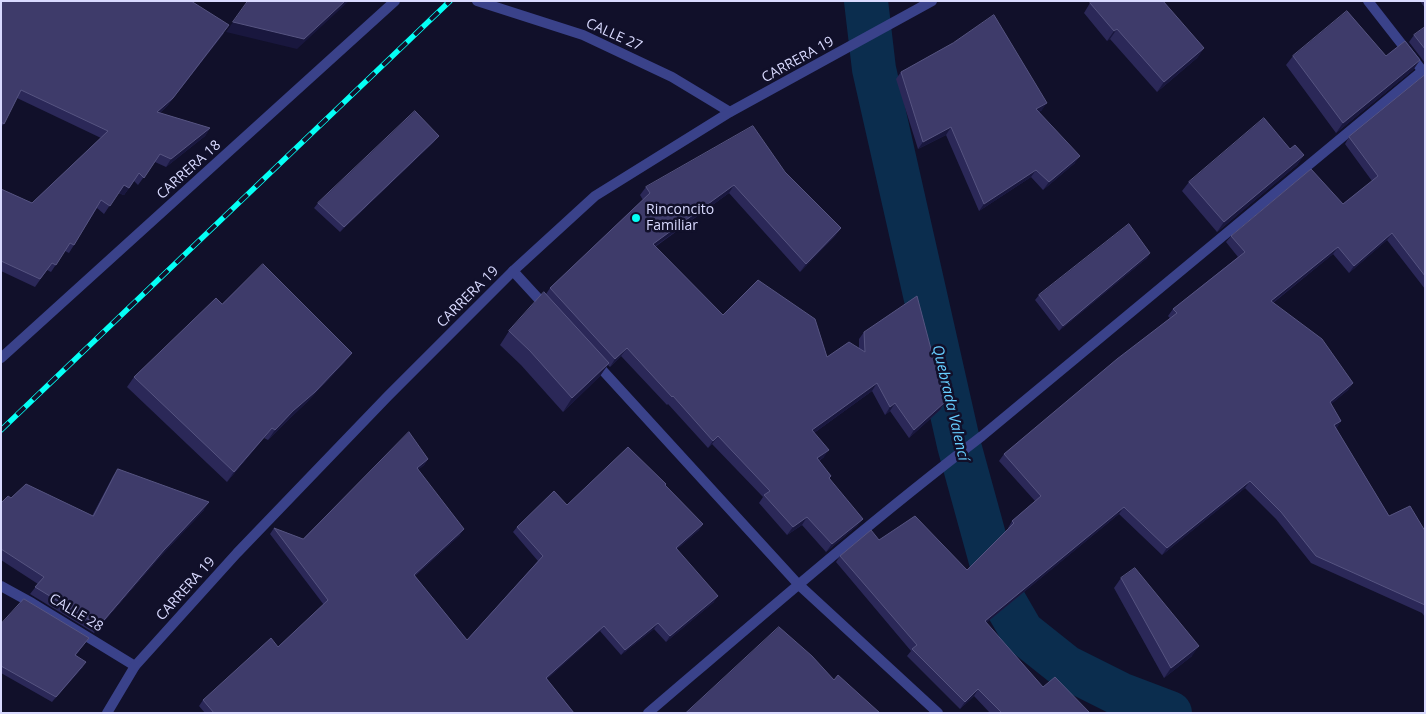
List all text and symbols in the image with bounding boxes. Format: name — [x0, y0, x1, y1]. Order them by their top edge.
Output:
street label: CALLE 27 — [583, 15, 645, 55]
street label: CARRERA 19 — [759, 33, 837, 87]
street label: CARRERA 18 — [154, 137, 224, 203]
place label: Rinconcito Familiar — [646, 202, 714, 234]
marker: Rinconcito Familiar — [630, 212, 642, 224]
street label: CARRERA 19 — [434, 263, 502, 331]
water label: Quebrada Valencí — [928, 343, 972, 463]
street label: CARRERA 19 — [153, 554, 219, 624]
street label: CALLE 28 — [46, 590, 106, 636]

